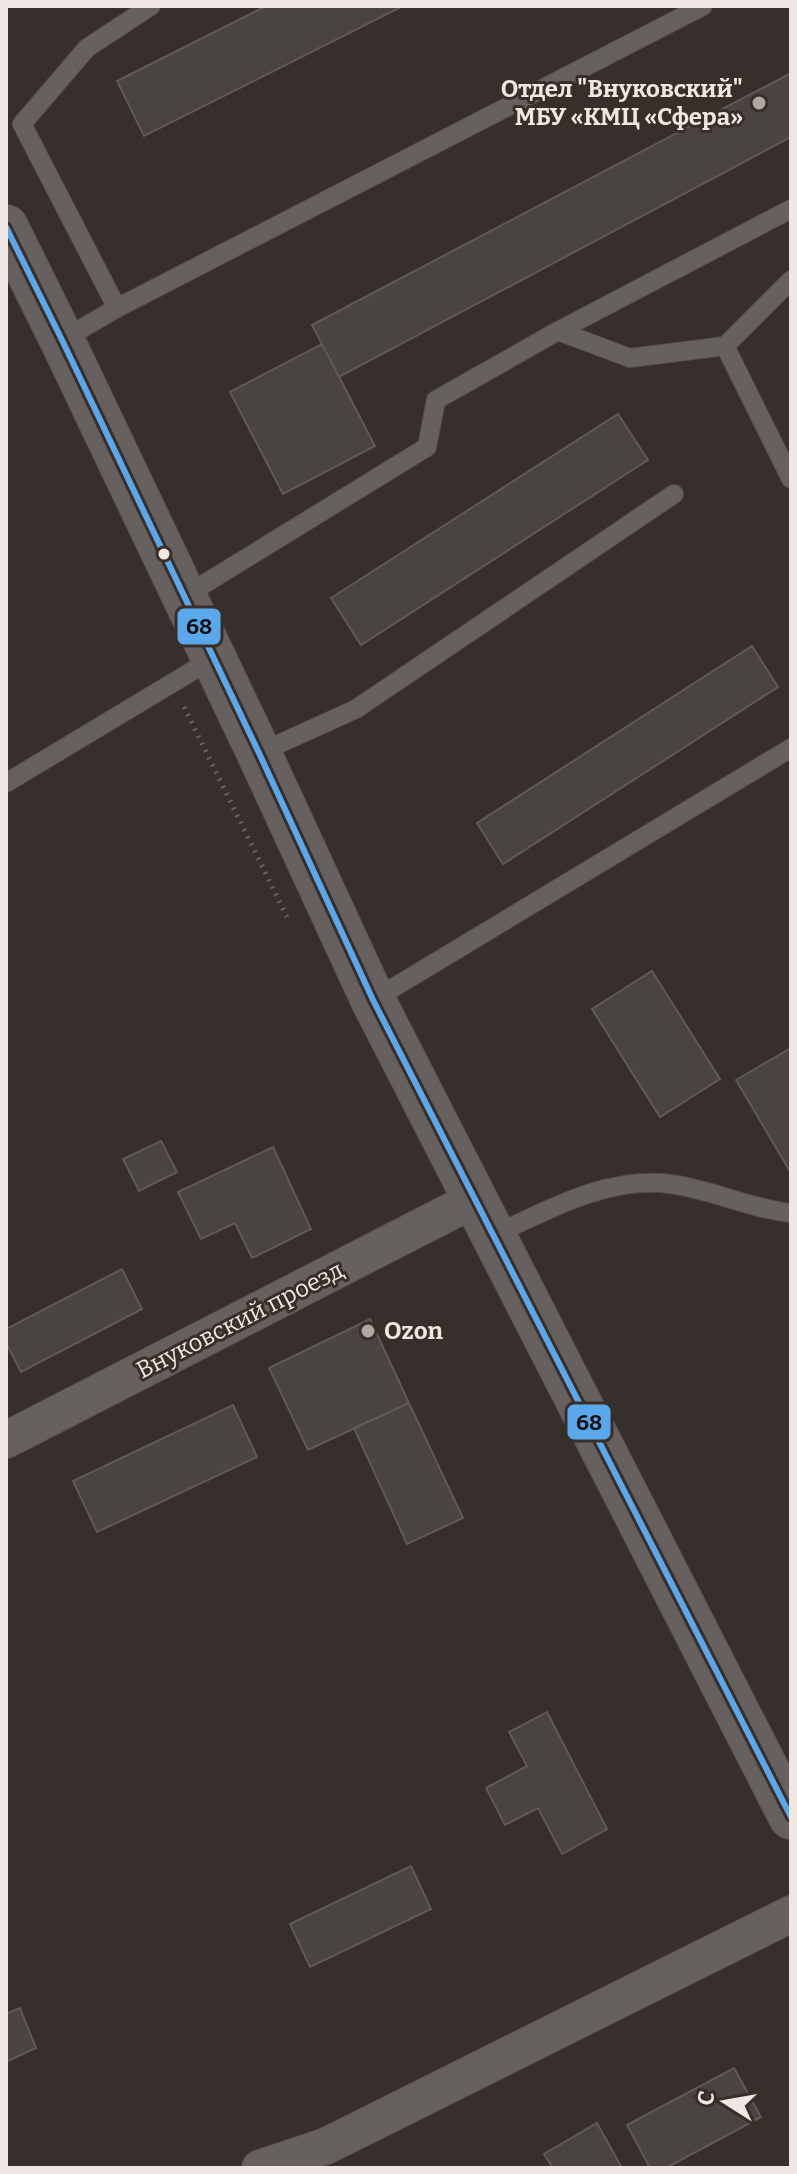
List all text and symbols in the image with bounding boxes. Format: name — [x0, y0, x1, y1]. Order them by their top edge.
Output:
place label: Отдел "Внуковский" МБУ «КМЦ «Сфера» — [501, 75, 743, 131]
marker: Отдел "Внуковский" МБУ «КМЦ «Сфера» — [750, 94, 768, 112]
unlabelled marker — [156, 546, 172, 562]
line badge: 68 — [176, 607, 222, 646]
text: 68 — [186, 613, 212, 640]
street label: Внуковский проезд — [132, 1256, 348, 1384]
place label: Ozon — [384, 1317, 444, 1345]
marker: Ozon — [359, 1322, 377, 1340]
line badge: 68 — [566, 1403, 612, 1441]
text: 68 — [576, 1409, 602, 1436]
north arrow — [685, 2062, 765, 2142]
text: С — [691, 2089, 720, 2108]

